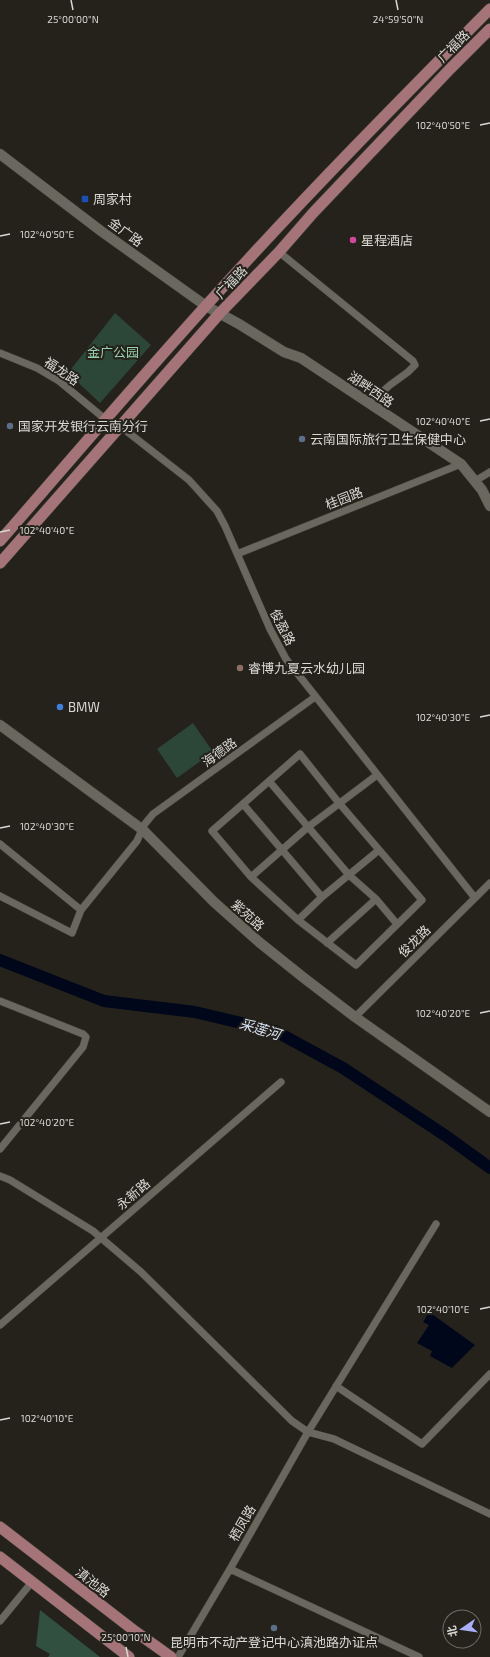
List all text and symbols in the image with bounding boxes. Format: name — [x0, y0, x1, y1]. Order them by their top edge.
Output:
text: 25°00'00"N — [47, 13, 99, 25]
text: 24°59'50"N — [373, 13, 423, 25]
street label: 广福路 — [434, 27, 472, 65]
text: 102°40'50"E — [416, 119, 470, 131]
place label: 周家村 — [93, 191, 132, 207]
marker: 周家村 — [80, 194, 90, 204]
street label: 金广路 — [106, 214, 146, 250]
text: 102°40'50"E — [20, 228, 74, 240]
place label: 星程酒店 — [361, 232, 413, 248]
marker: 星程酒店 — [348, 235, 358, 245]
street label: 广福路 — [212, 262, 250, 302]
park label: 金广公园 — [87, 344, 139, 360]
street label: 福龙路 — [41, 353, 83, 389]
street label: 湖畔西路 — [345, 368, 397, 410]
text: 102°40'40"E — [416, 415, 471, 427]
place label: 国家开发银行云南分行 — [18, 418, 148, 434]
marker: 国家开发银行云南分行 — [5, 421, 15, 431]
place label: 云南国际旅行卫生保健中心 — [310, 431, 466, 447]
marker: 云南国际旅行卫生保健中心 — [297, 434, 307, 444]
street label: 桂园路 — [323, 484, 365, 512]
text: 102°40'40"E — [20, 524, 75, 536]
street label: 俊盈路 — [267, 606, 299, 648]
place label: 睿博九夏云水幼儿园 — [248, 660, 365, 676]
marker: 睿博九夏云水幼儿园 — [235, 663, 245, 673]
place label: BMW — [68, 699, 100, 715]
marker: BMW — [55, 702, 65, 712]
text: 102°40'30"E — [416, 711, 471, 723]
street label: 海德路 — [199, 734, 239, 770]
text: 102°40'30"E — [20, 820, 75, 832]
street label: 紫苑路 — [228, 896, 268, 934]
street label: 俊龙路 — [395, 922, 433, 960]
text: 102°40'20"E — [416, 1007, 471, 1019]
water label: 采莲河 — [238, 1014, 286, 1044]
text: 102°40'20"E — [20, 1116, 75, 1128]
street label: 永新路 — [113, 1175, 153, 1213]
text: 102°40'10"E — [417, 1303, 470, 1315]
text: 102°40'10"E — [21, 1412, 74, 1424]
street label: 栖凤路 — [225, 1502, 259, 1544]
street label: 滇池路 — [73, 1564, 113, 1600]
north arrow — [442, 1609, 482, 1649]
marker: 昆明市不动产登记中心滇池路办证点 — [269, 1623, 279, 1633]
text: 北 — [444, 1625, 459, 1638]
text: 25°00'10"N — [101, 1631, 151, 1643]
place label: 昆明市不动产登记中心滇池路办证点 — [170, 1634, 378, 1650]

